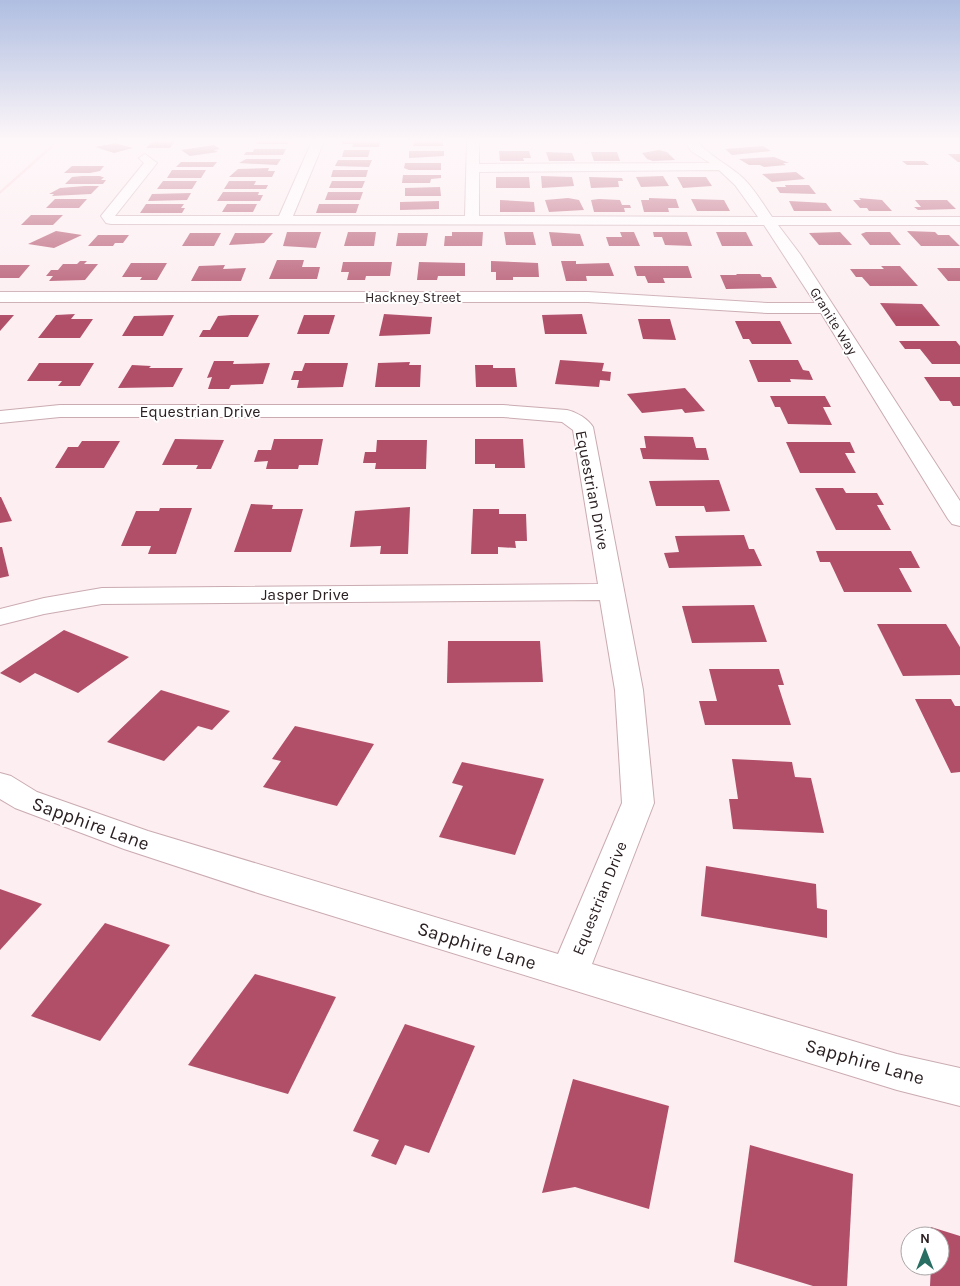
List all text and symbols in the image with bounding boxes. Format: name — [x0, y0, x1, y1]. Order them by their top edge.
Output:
street label: Granite Way — [806, 284, 861, 359]
street label: Hackney Street — [365, 289, 461, 306]
street label: Equestrian Drive — [140, 402, 260, 421]
street label: Equestrian Drive — [572, 429, 613, 551]
street label: Jasper Drive — [261, 585, 349, 604]
street label: Sapphire Lane — [29, 793, 152, 855]
street label: Equestrian Drive — [568, 839, 631, 958]
street label: Sapphire Lane — [415, 917, 539, 974]
street label: Sapphire Lane — [803, 1034, 927, 1089]
north arrow — [900, 1226, 950, 1276]
text: N — [920, 1230, 930, 1247]

